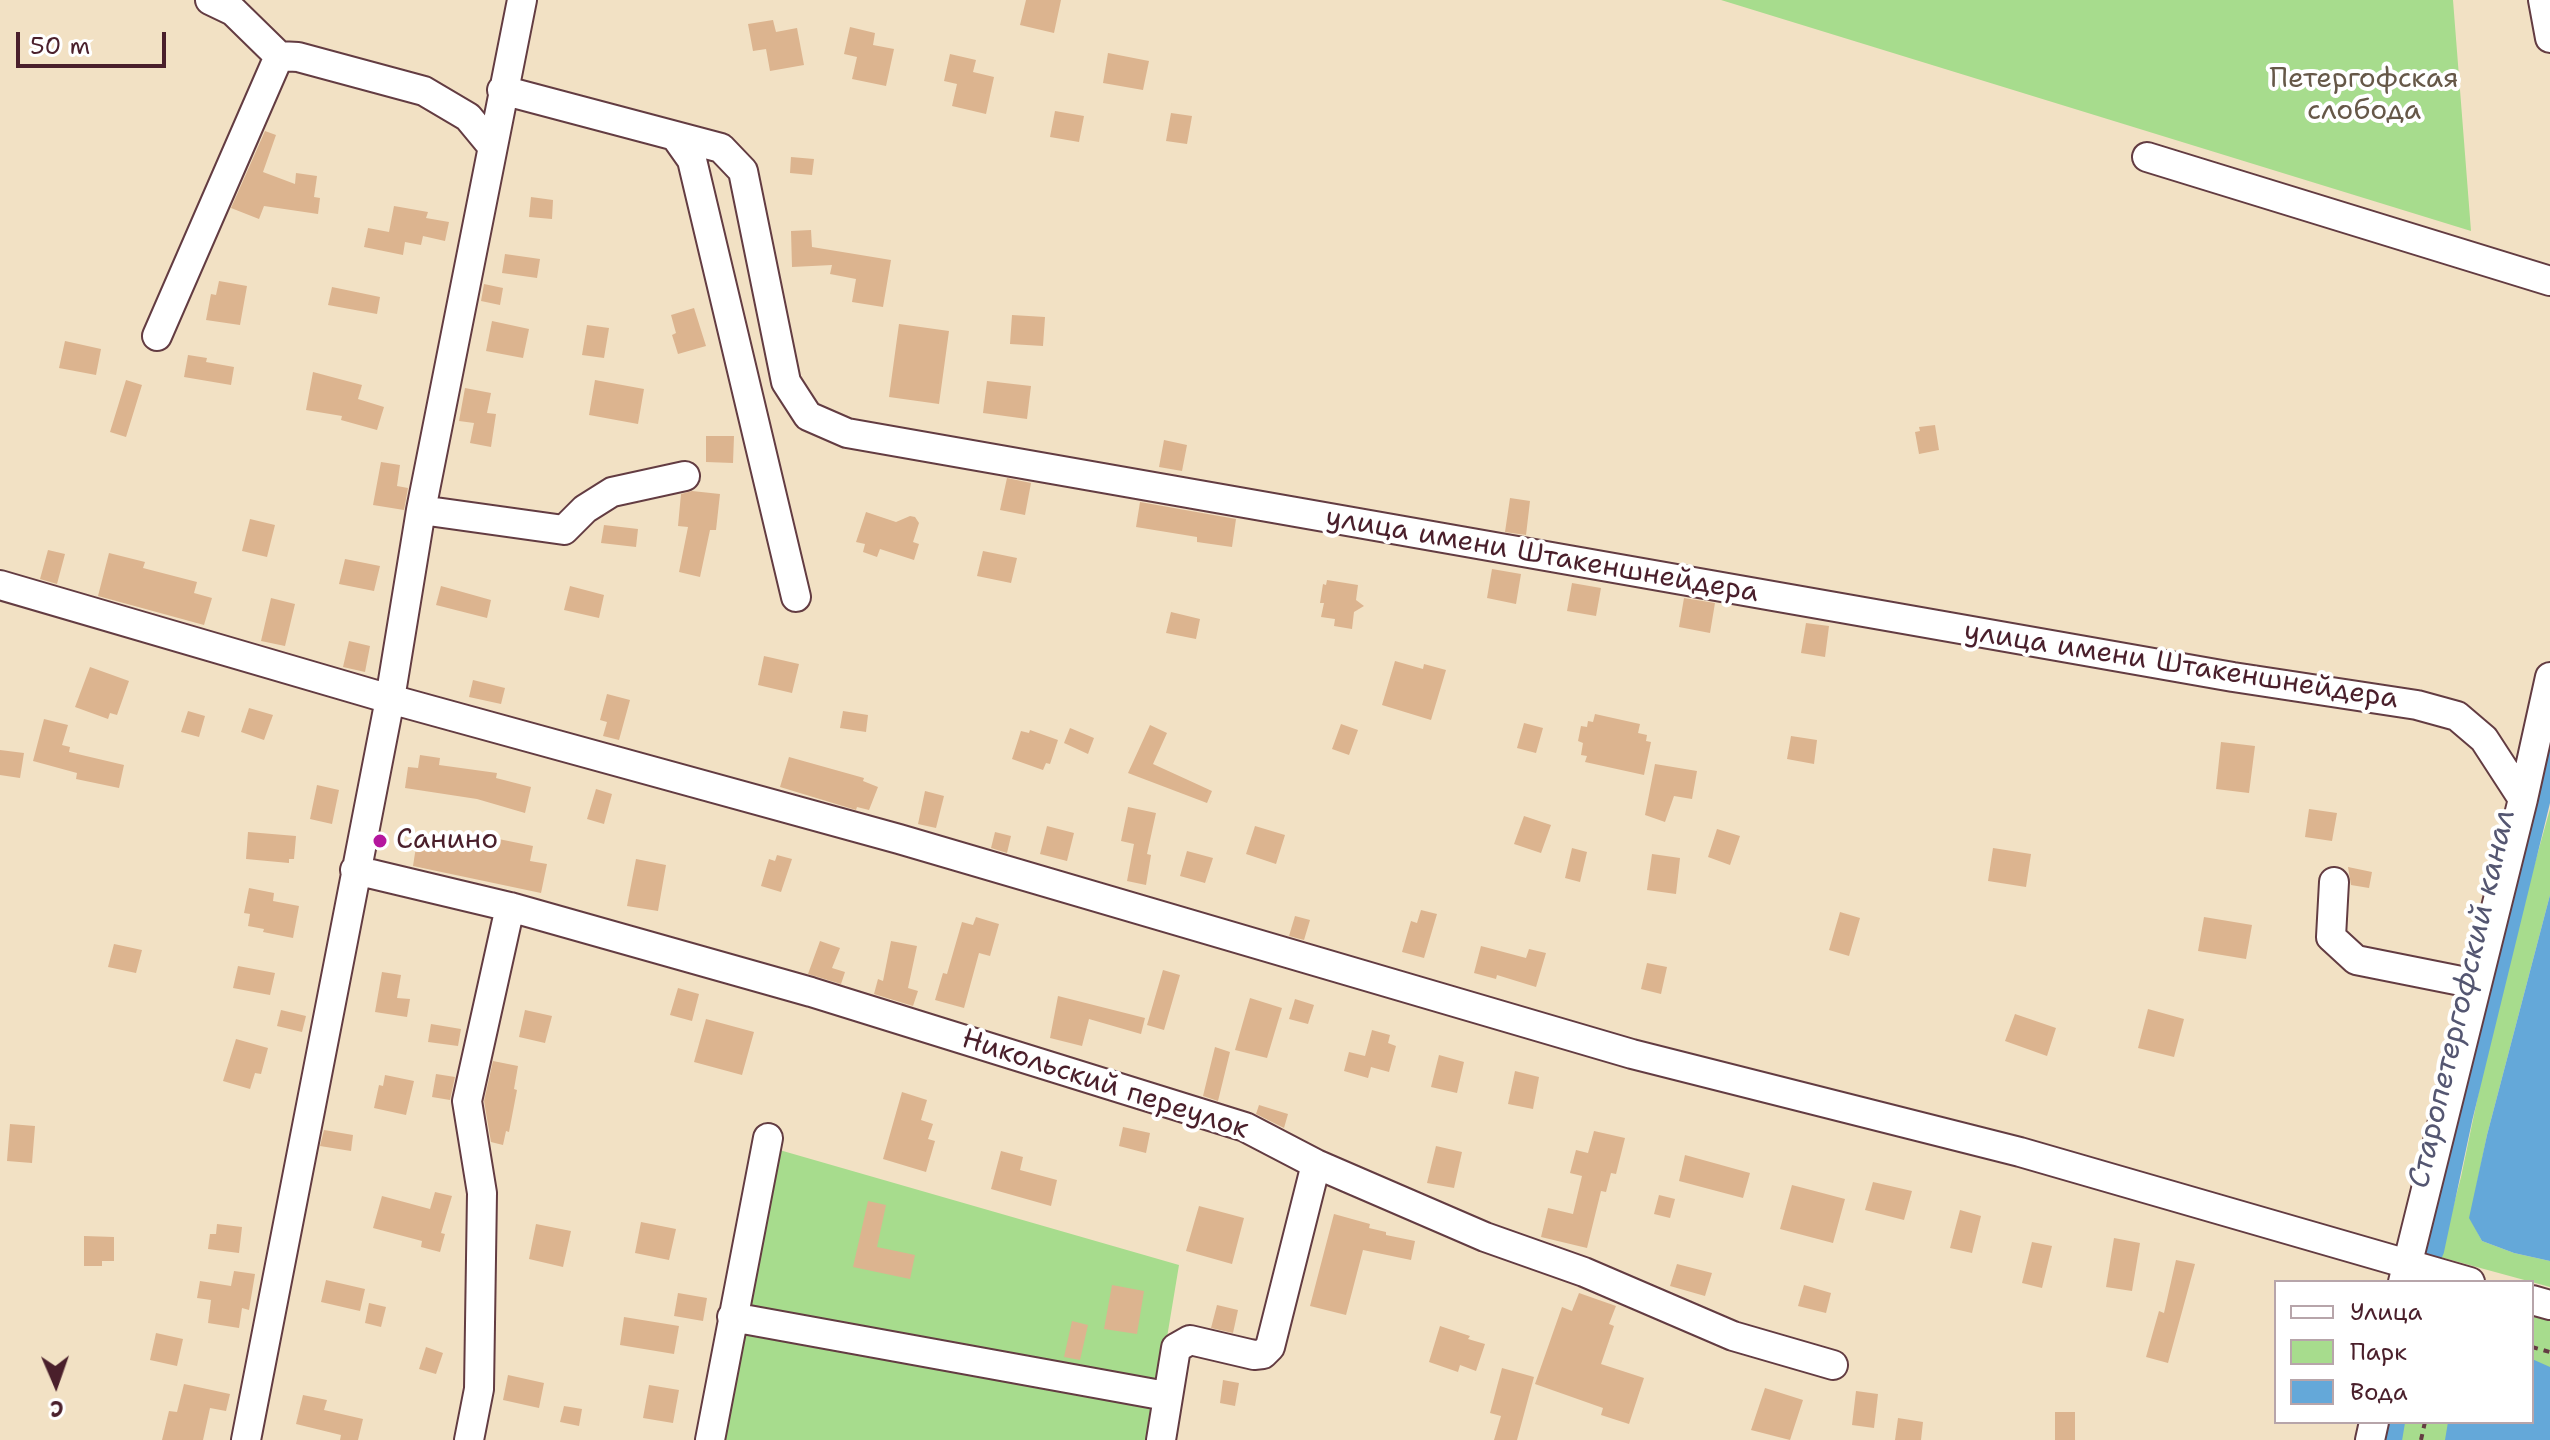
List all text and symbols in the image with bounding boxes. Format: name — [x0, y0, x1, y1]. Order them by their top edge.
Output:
scale bar — [20, 16, 170, 66]
text: 50 m — [30, 30, 90, 62]
park label: Петергофская слобода — [2269, 63, 2459, 129]
street label: улица имени Штакеншнейдера — [1323, 501, 1761, 611]
street label: улица имени Штакеншнейдера — [1962, 615, 2400, 717]
water label: Старопетергофский канал — [2402, 806, 2524, 1192]
place label: Санино — [396, 824, 498, 858]
marker: Санино — [371, 832, 389, 850]
street label: Никольский переулок — [957, 1023, 1253, 1147]
legend — [2274, 1280, 2534, 1424]
text: Улица — [2350, 1296, 2423, 1328]
text: Парк — [2350, 1336, 2407, 1368]
north arrow — [16, 1344, 96, 1424]
text: Вода — [2350, 1376, 2408, 1408]
text: С — [50, 1394, 64, 1423]

